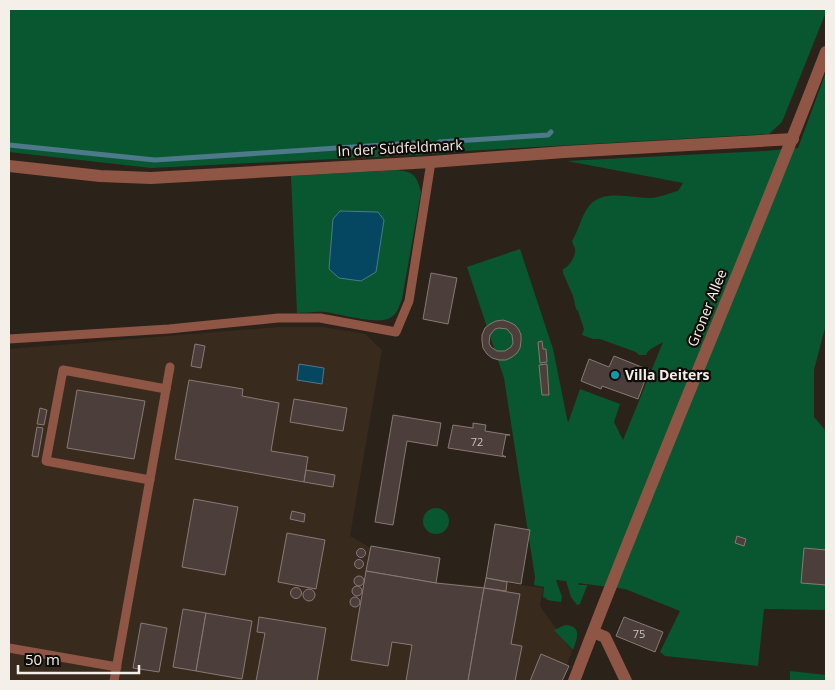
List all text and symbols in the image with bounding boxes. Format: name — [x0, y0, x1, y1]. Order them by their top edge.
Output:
street label: In der Südfeldmark — [337, 135, 464, 160]
street label: Groner Allee — [682, 266, 731, 349]
place label: Villa Deiters — [625, 365, 710, 384]
marker: Villa Deiters — [609, 369, 621, 381]
house number: 72 — [471, 434, 483, 449]
house number: 75 — [633, 626, 645, 641]
scale bar — [18, 642, 139, 674]
text: 50 m — [25, 649, 60, 669]

